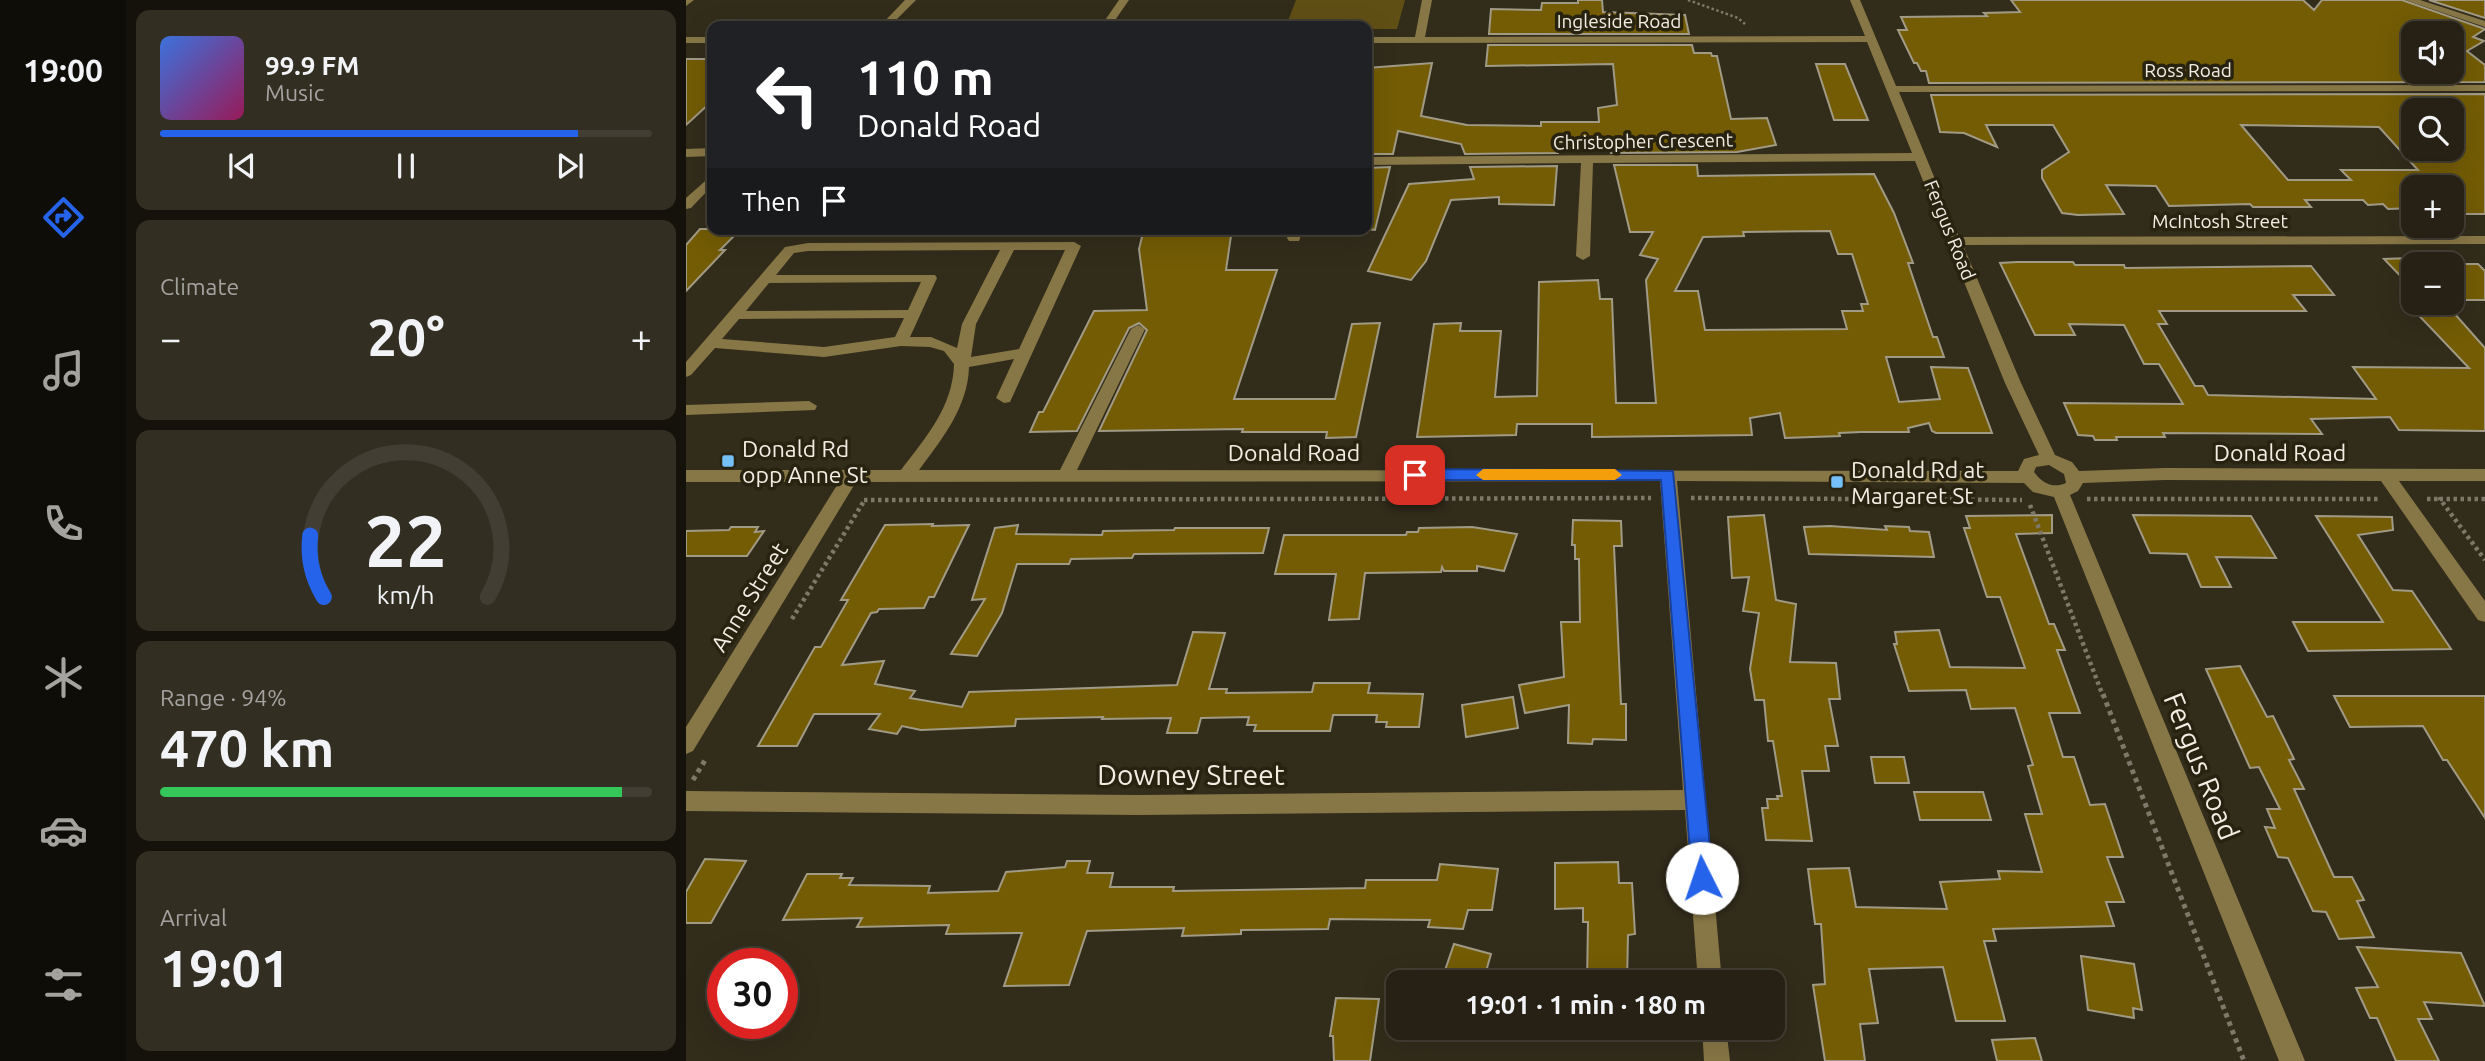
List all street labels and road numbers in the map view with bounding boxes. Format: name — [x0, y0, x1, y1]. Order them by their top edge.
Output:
street label: Ingleside Road — [1557, 10, 1681, 32]
street label: Ross Road — [2144, 59, 2232, 81]
street label: Christopher Crescent — [1553, 128, 1734, 154]
street label: Fergus Road — [1920, 177, 1980, 283]
street label: McIntosh Street — [2152, 210, 2289, 232]
street label: Donald Road — [1228, 440, 1360, 465]
street label: Donald Road — [2214, 440, 2346, 465]
street label: Anne Street — [706, 538, 792, 656]
street label: Fergus Road — [2158, 688, 2246, 844]
street label: Downey Street — [1097, 759, 1285, 790]

